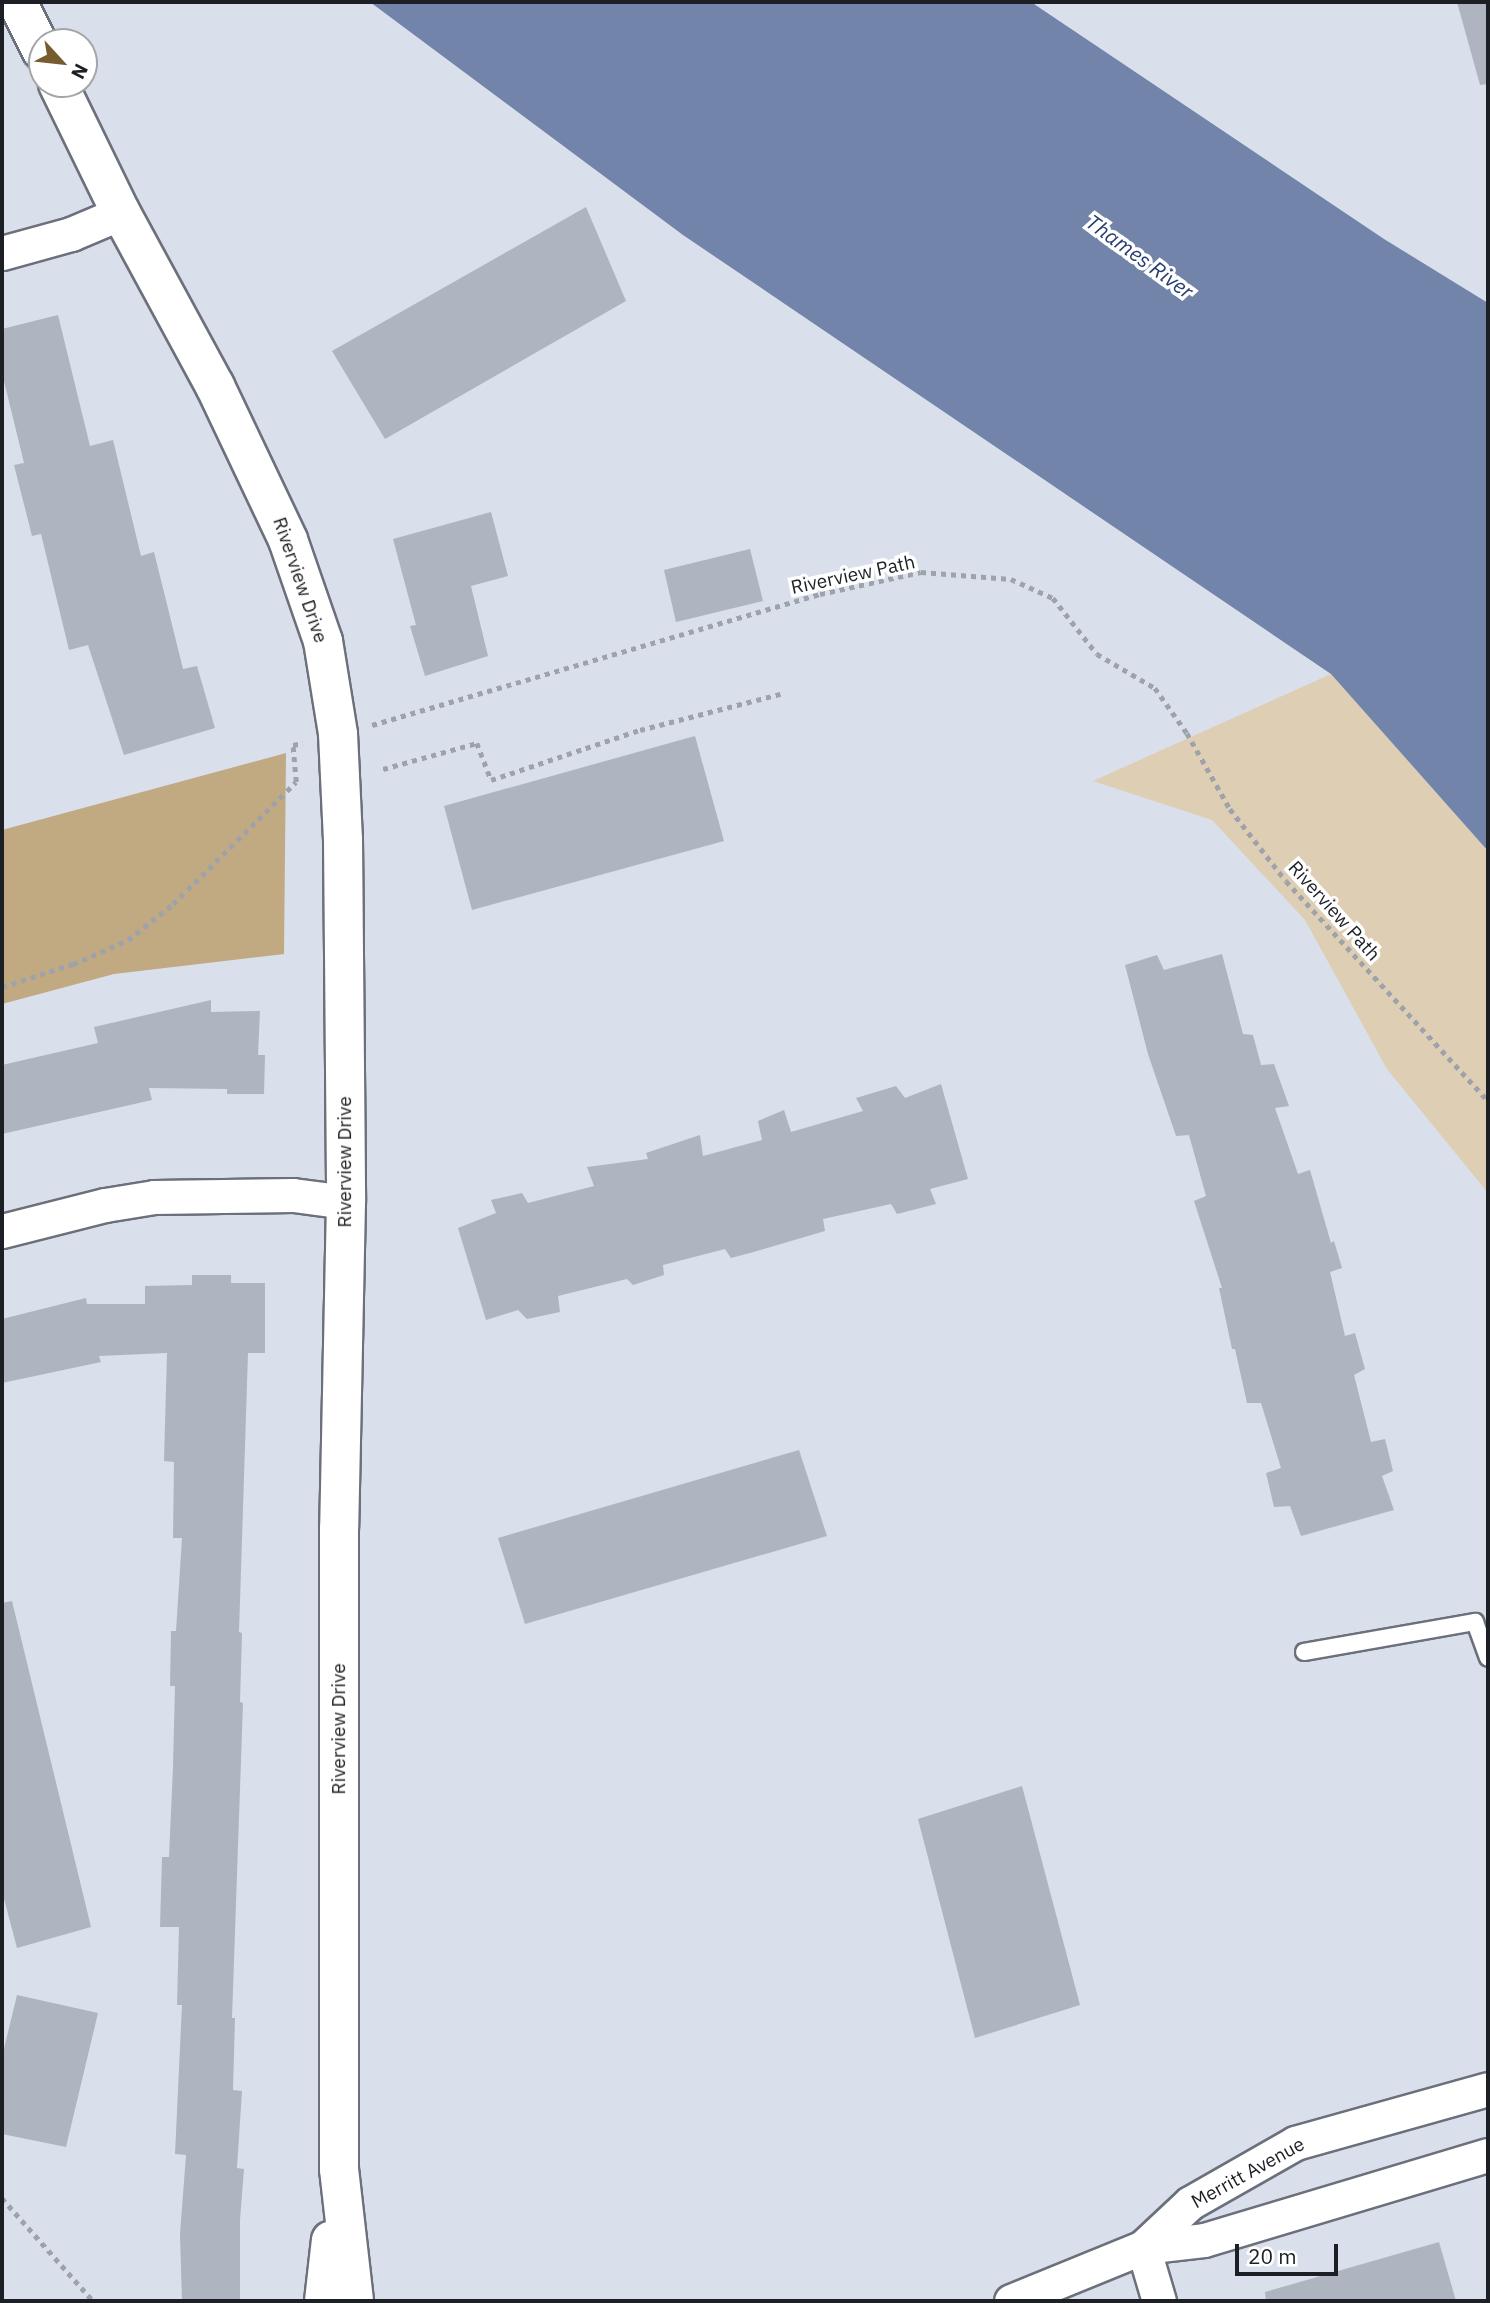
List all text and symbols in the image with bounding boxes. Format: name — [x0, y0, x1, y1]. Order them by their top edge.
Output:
north arrow — [28, 28, 98, 98]
text: N — [66, 60, 94, 83]
water label: Thames River — [1082, 209, 1198, 303]
street label: Riverview Drive — [268, 514, 332, 646]
street label: Riverview Path — [789, 551, 917, 599]
street label: Riverview Path — [1283, 857, 1385, 965]
street label: Riverview Drive — [334, 1096, 356, 1228]
street label: Riverview Drive — [328, 1663, 350, 1795]
street label: Merritt Avenue — [1188, 2133, 1308, 2213]
scale bar — [1238, 2230, 1341, 2274]
text: 20 m — [1248, 2242, 1297, 2270]

